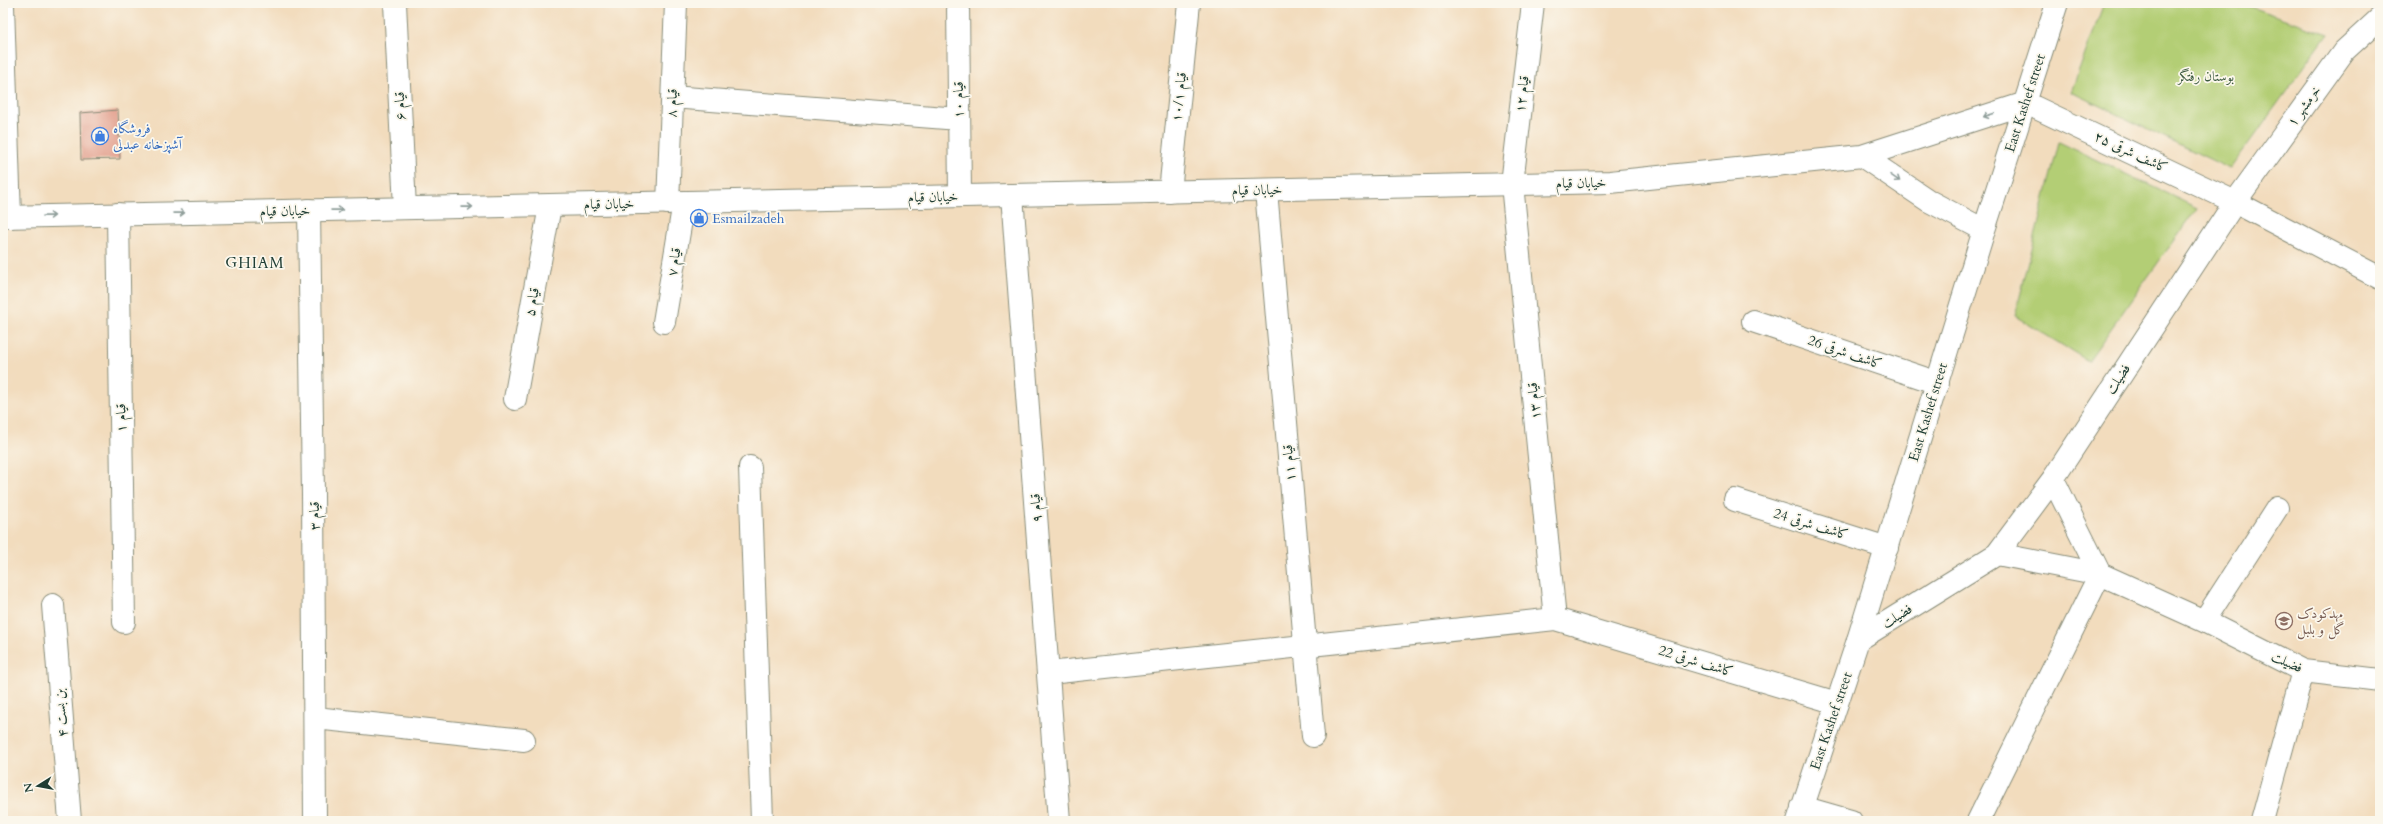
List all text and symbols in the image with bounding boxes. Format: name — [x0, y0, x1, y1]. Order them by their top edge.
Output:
street label: East Kashef street — [2000, 51, 2050, 154]
park label: بوستان رفتگر — [2176, 67, 2234, 86]
street label: قیام ۱۰/۱ — [1167, 71, 1194, 123]
street label: قیام ۱۲ — [1510, 74, 1537, 114]
street label: قیام ۱۰ — [949, 81, 971, 119]
street label: خرمشهر ۱ — [2283, 82, 2325, 130]
street label: قیام ۸ — [662, 88, 685, 118]
street label: قیام ۶ — [390, 91, 413, 121]
one-way arrow — [1982, 112, 1995, 119]
place label: فروشگاه آشپزخانه عبدلی — [113, 119, 184, 154]
shop icon: فروشگاه آشپزخانه عبدلی — [90, 126, 110, 146]
street label: کاشف شرقی ۲۵ — [2091, 127, 2171, 177]
street label: خیابان قیام — [1556, 173, 1606, 196]
one-way arrow — [1889, 174, 1900, 182]
street label: خیابان قیام — [1232, 180, 1282, 203]
street label: خیابان قیام — [908, 187, 958, 210]
street label: خیابان قیام — [584, 194, 634, 217]
street label: خیابان قیام — [260, 201, 310, 224]
one-way arrow — [460, 203, 473, 211]
one-way arrow — [330, 206, 343, 213]
shop icon: Esmailzadeh — [689, 208, 709, 228]
one-way arrow — [172, 209, 185, 217]
place label: Esmailzadeh — [712, 209, 785, 228]
one-way arrow — [42, 212, 55, 220]
street label: قیام ۷ — [662, 246, 689, 278]
district label: GHIAM — [225, 253, 285, 273]
street label: قیام ۵ — [520, 286, 547, 318]
street label: کاشف شرقی 26 — [1805, 330, 1885, 374]
street label: East Kashef street — [1904, 360, 1952, 464]
street label: فضیلت — [2101, 360, 2135, 398]
street label: قیام ۱۳ — [1523, 381, 1548, 421]
street label: قیام ۱ — [111, 403, 134, 433]
street label: قیام ۱۱ — [1278, 443, 1303, 482]
street label: قیام ۹ — [1026, 493, 1049, 523]
street label: قیام ۳ — [305, 501, 327, 531]
street label: کاشف شرقی 24 — [1771, 504, 1851, 544]
street label: فضیلت — [1878, 599, 1916, 633]
place label: مهدکودک گل و بلبل — [2297, 604, 2345, 640]
school or university icon: مهدکودک گل و بلبل — [2274, 611, 2294, 631]
street label: کاشف شرقی 22 — [1656, 641, 1736, 681]
street label: فضیلت — [2268, 647, 2306, 677]
street label: East Kashef street — [1805, 669, 1857, 772]
street label: بن بست ۴ — [50, 688, 72, 738]
north arrow — [18, 766, 58, 806]
text: N — [20, 781, 37, 794]

